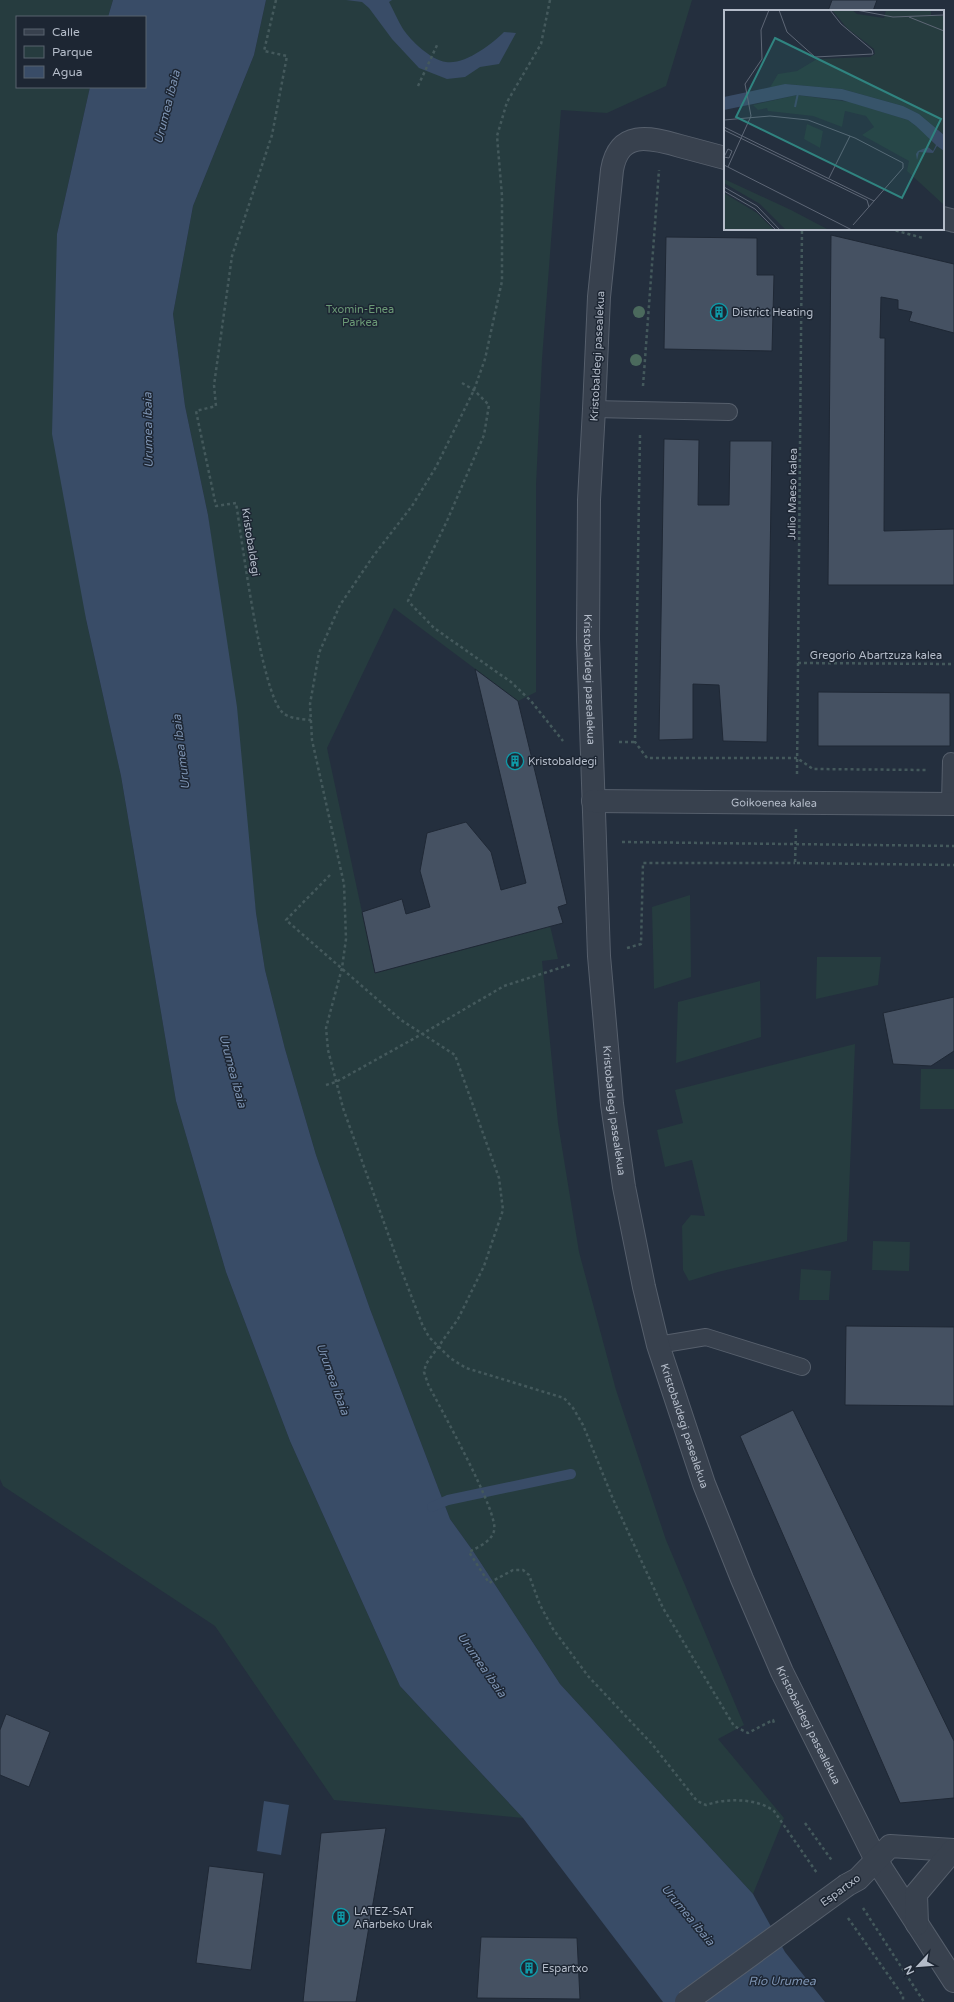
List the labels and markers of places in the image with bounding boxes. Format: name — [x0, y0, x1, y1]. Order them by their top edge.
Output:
building icon: District Heating — [709, 302, 729, 322]
place label: District Heating — [732, 306, 813, 319]
building icon: Kristobaldegi — [505, 751, 525, 771]
place label: Kristobaldegi — [528, 755, 597, 768]
place label: LATEZ-SAT Añarbeko Urak — [354, 1905, 432, 1931]
building icon: LATEZ-SAT Añarbeko Urak — [331, 1907, 351, 1927]
building icon: Espartxo — [519, 1958, 539, 1978]
place label: Espartxo — [542, 1962, 589, 1975]

